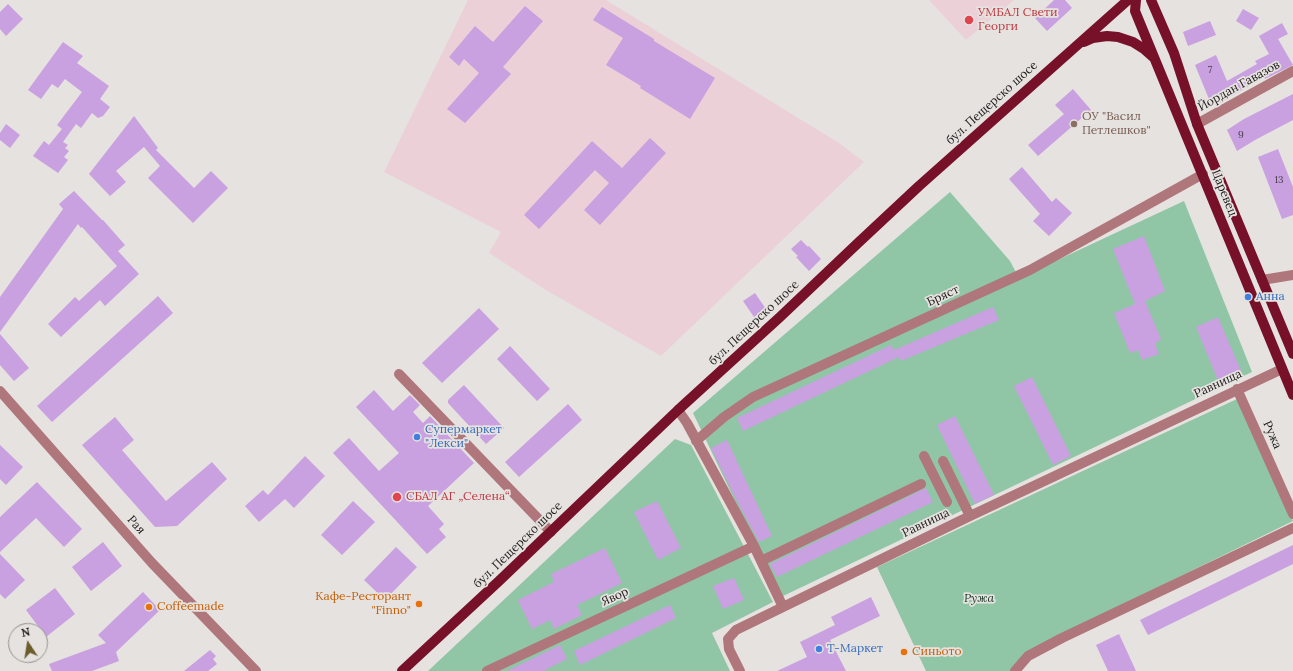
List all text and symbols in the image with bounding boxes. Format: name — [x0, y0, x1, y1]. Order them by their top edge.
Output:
place label: УМБАЛ Свети Георги — [978, 6, 1057, 34]
marker: УМБАЛ Свети Георги — [963, 14, 975, 26]
street label: бул. Пещерско шосе — [943, 58, 1041, 148]
street label: Йордан Гавазов — [1196, 58, 1282, 114]
house number: 7 — [1208, 64, 1212, 76]
place label: ОУ "Васил Петлешков" — [1082, 110, 1151, 138]
marker: ОУ "Васил Петлешков" — [1069, 119, 1079, 129]
house number: 9 — [1238, 129, 1244, 141]
street label: Царевец — [1208, 168, 1240, 218]
house number: 13 — [1274, 174, 1284, 186]
street label: бул. Пещерско шосе — [706, 278, 802, 368]
street label: Бряст — [925, 282, 961, 310]
place label: Анна — [1256, 290, 1285, 304]
marker: Анна — [1243, 292, 1253, 302]
street label: Равнища — [1192, 367, 1244, 401]
street label: Ружа — [1260, 419, 1284, 451]
place label: Супермаркет "Лекси" — [425, 423, 502, 451]
marker: Супермаркет "Лекси" — [412, 432, 422, 442]
place label: СБАЛ АГ „Селена“ — [406, 490, 510, 504]
marker: СБАЛ АГ „Селена“ — [391, 491, 403, 503]
street label: бул. Пещерско шосе — [471, 499, 565, 591]
street label: Равнища — [900, 505, 952, 541]
street label: Рая — [124, 513, 148, 537]
street label: Явор — [599, 584, 631, 610]
place label: Кафе-Ресторант "Finno" — [315, 590, 411, 618]
park label: Ружа — [964, 592, 994, 606]
marker: Кафе-Ресторант "Finno" — [414, 599, 424, 609]
place label: Coffeemade — [157, 600, 224, 614]
marker: Coffeemade — [144, 602, 154, 612]
north arrow — [8, 623, 48, 663]
text: N — [20, 625, 31, 640]
place label: Т-Маркет — [827, 642, 883, 656]
marker: Т-Маркет — [814, 644, 824, 654]
place label: Синьото — [912, 645, 961, 659]
marker: Синьото — [899, 647, 909, 657]

